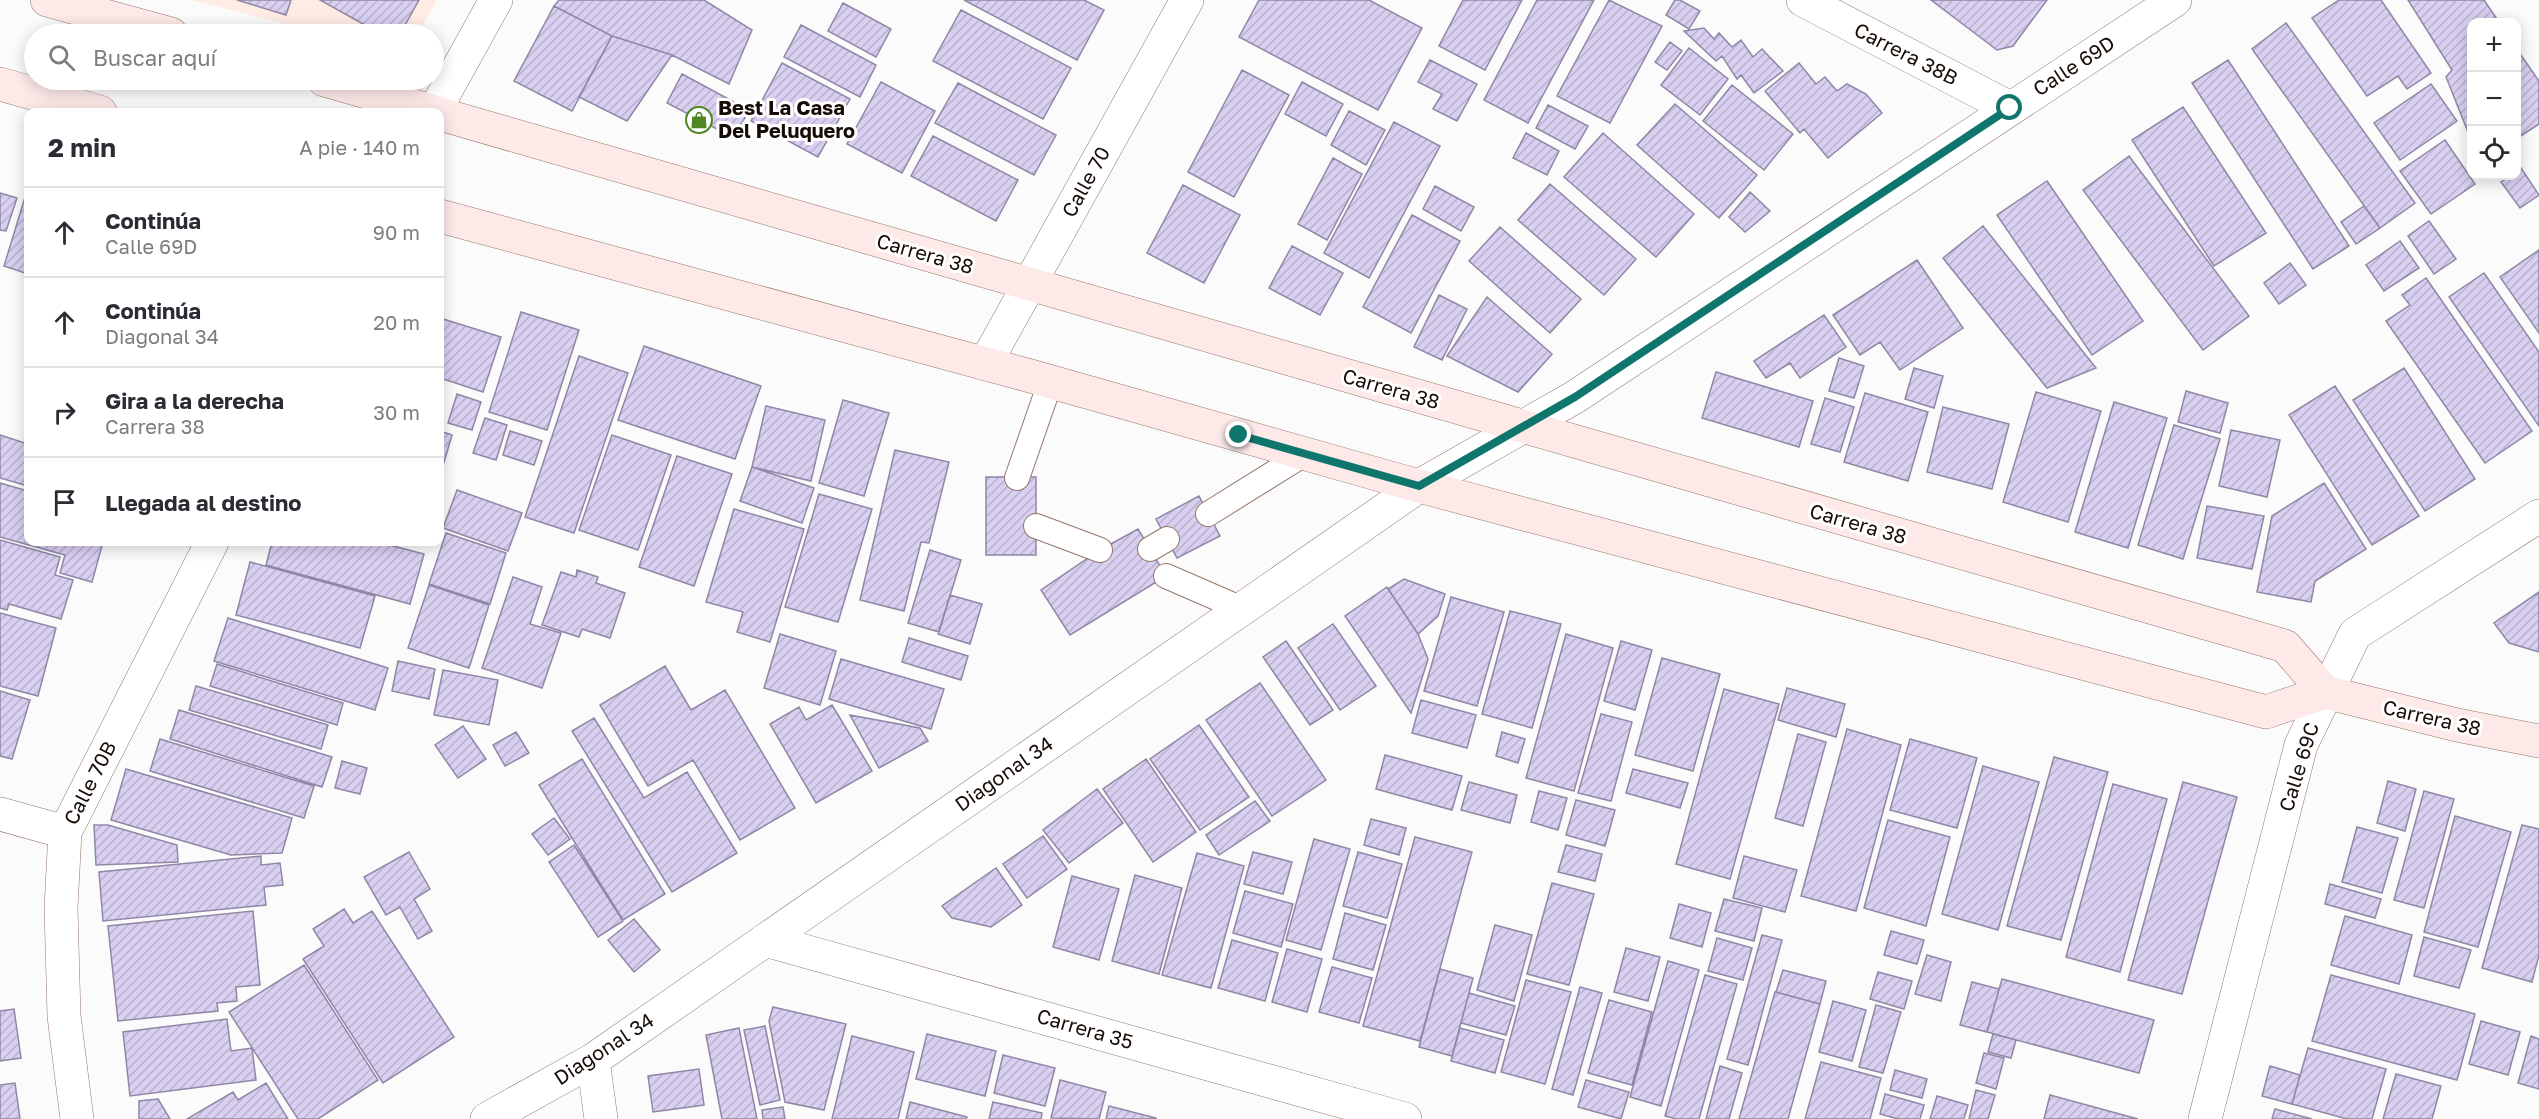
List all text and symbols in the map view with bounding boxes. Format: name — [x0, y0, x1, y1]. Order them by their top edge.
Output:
street label: Carrera 38B — [1851, 17, 1962, 89]
map controls — [2467, 18, 2521, 180]
button: + — [2467, 18, 2521, 72]
search box — [24, 24, 444, 90]
street label: Calle 69D — [2028, 30, 2119, 100]
icon: search — [45, 41, 78, 74]
text: Buscar aquí — [93, 44, 216, 71]
button: − — [2467, 72, 2521, 126]
route start — [1996, 94, 2022, 120]
place label: Best La Casa Del Peluquero — [718, 95, 855, 142]
shop icon: Best La Casa Del Peluquero — [684, 105, 714, 135]
button: locate — [2467, 126, 2521, 180]
text: 2 min — [48, 132, 116, 163]
text: A pie · 140 m — [299, 135, 420, 159]
street label: Calle 70 — [1056, 142, 1114, 221]
text: Continúa — [105, 207, 201, 234]
icon: ahead — [48, 216, 81, 249]
text: 90 m — [373, 220, 420, 244]
street label: Carrera 38 — [874, 228, 977, 278]
text: Calle 69D — [105, 234, 197, 258]
text: Continúa — [105, 297, 201, 324]
icon: ahead — [48, 306, 81, 339]
text: 20 m — [373, 310, 420, 334]
text: Diagonal 34 — [105, 324, 219, 348]
street label: Carrera 38 — [1340, 363, 1443, 413]
text: Gira a la derecha — [105, 387, 284, 414]
icon: right — [48, 396, 81, 429]
text: 30 m — [373, 400, 420, 424]
text: Carrera 38 — [105, 414, 205, 438]
route end — [1225, 421, 1251, 447]
icon: arrive — [48, 486, 81, 519]
text: Llegada al destino — [105, 489, 302, 516]
street label: Carrera 38 — [1807, 498, 1910, 548]
street label: Carrera 38 — [2381, 694, 2483, 740]
street label: Calle 69C — [2273, 719, 2323, 814]
street label: Diagonal 34 — [950, 731, 1057, 816]
street label: Calle 70B — [58, 737, 120, 828]
street label: Carrera 35 — [1034, 1003, 1136, 1053]
street label: Diagonal 34 — [549, 1007, 658, 1089]

